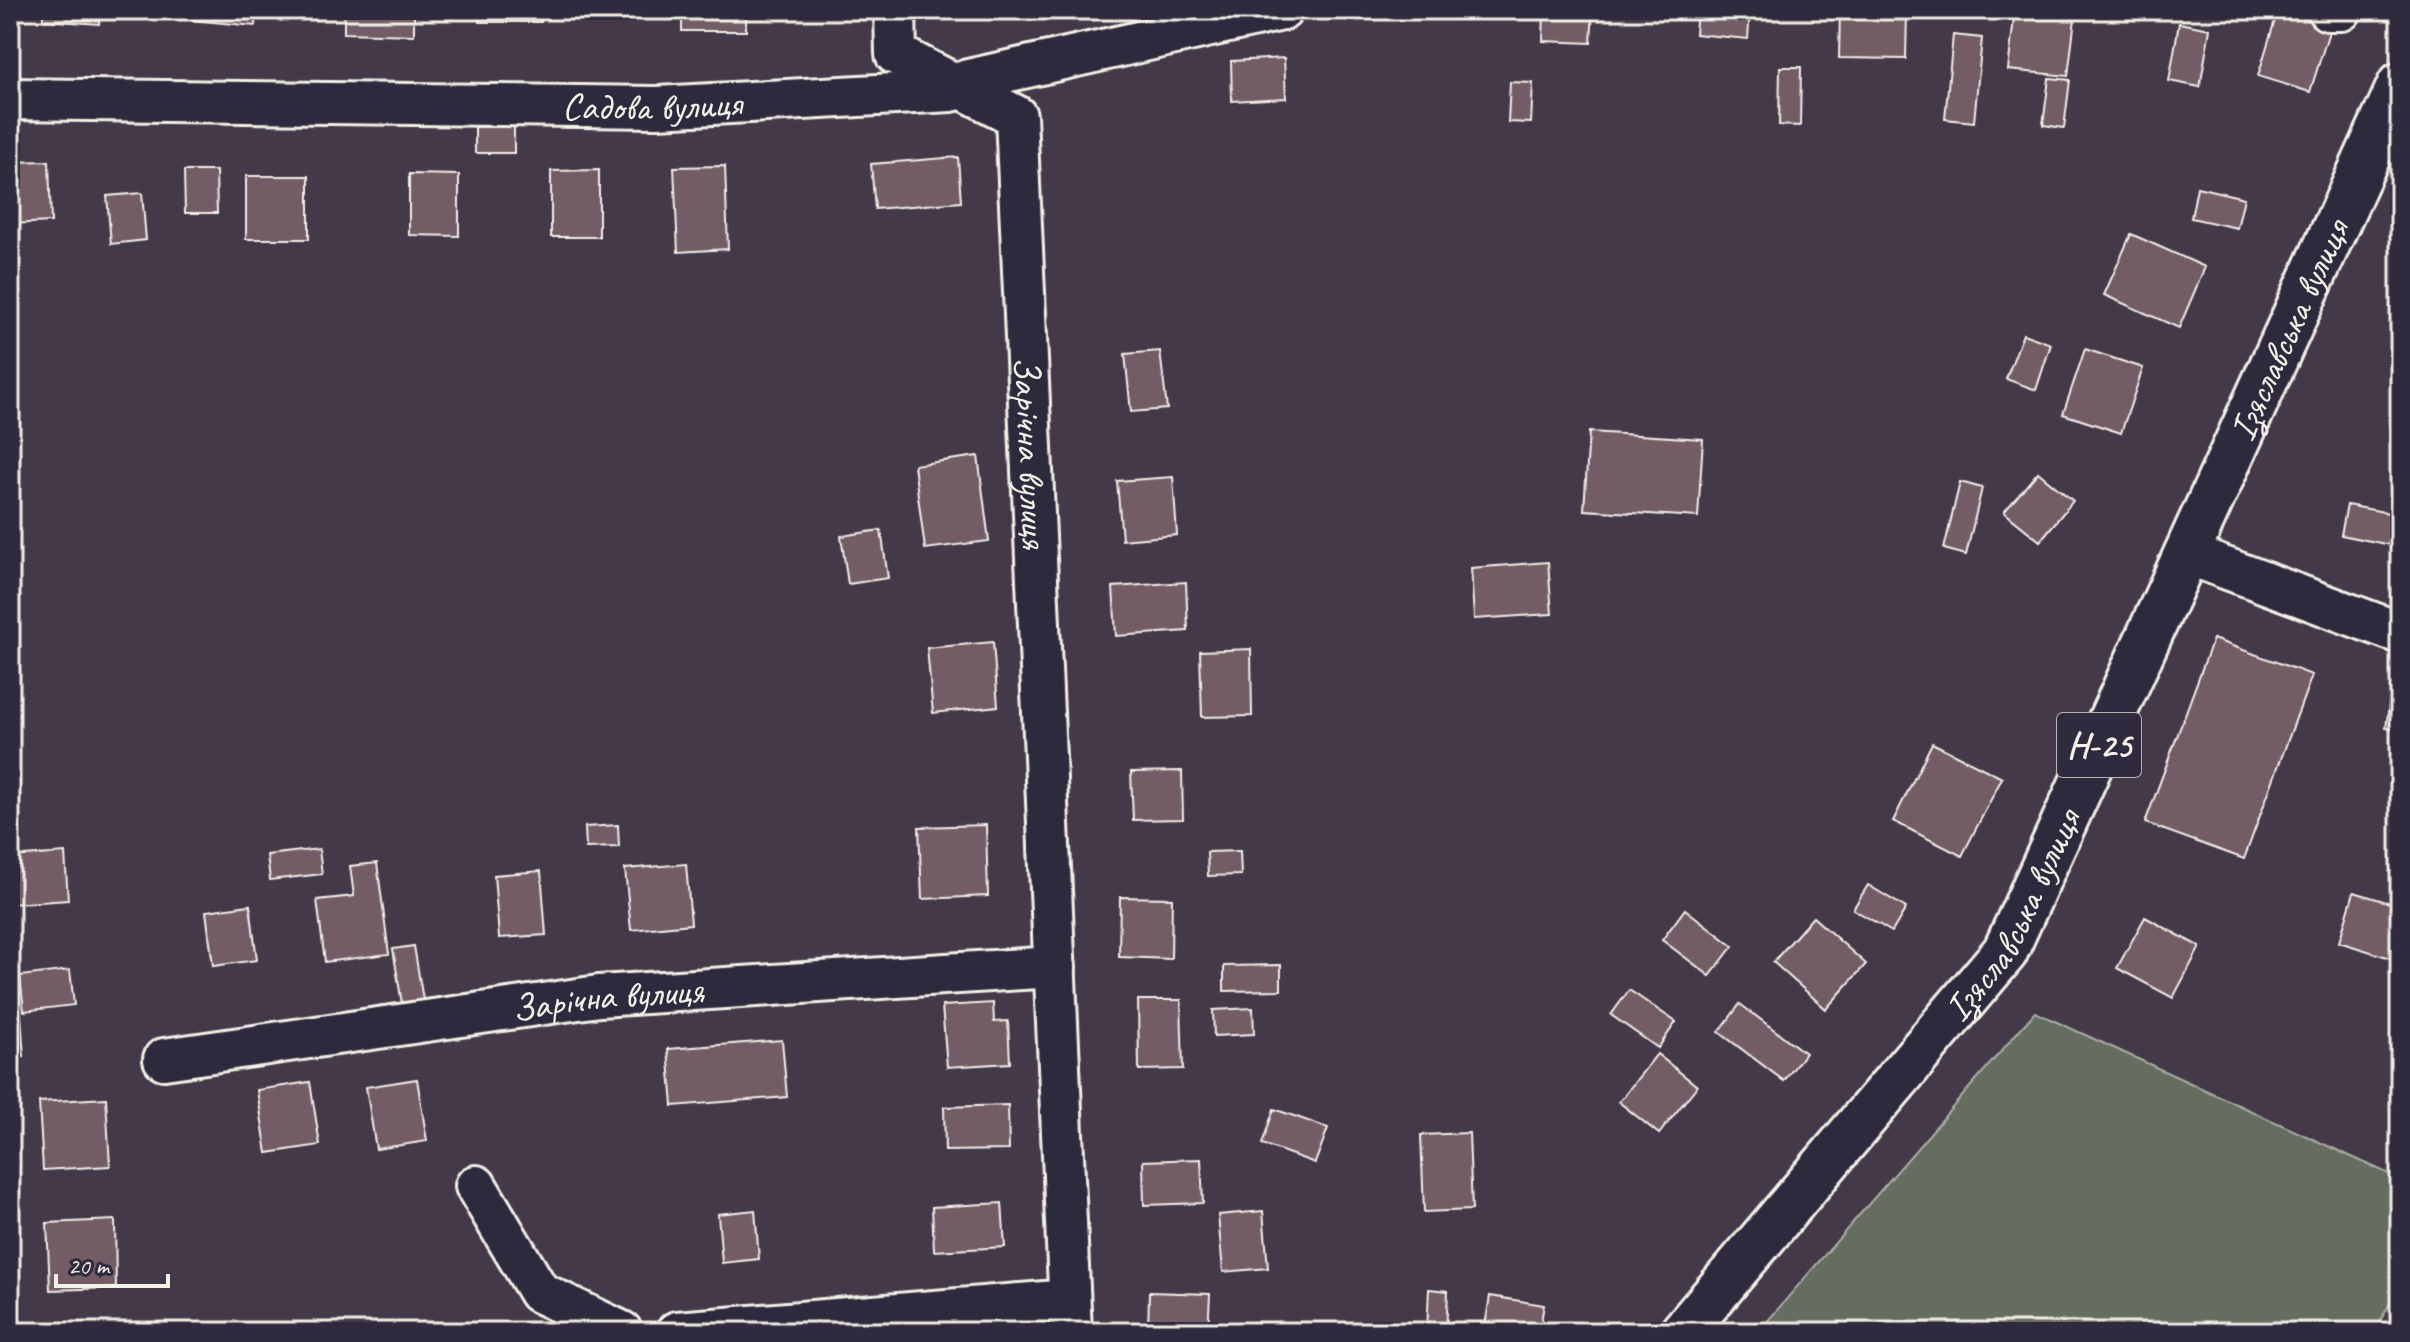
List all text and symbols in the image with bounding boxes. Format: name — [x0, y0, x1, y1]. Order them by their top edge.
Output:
street label: Садова вулиця — [562, 79, 746, 131]
street label: Ізяславська вулиця — [2218, 209, 2360, 447]
street label: Зарічна вулиця — [1003, 355, 1059, 551]
road number: Н-25 — [2057, 713, 2141, 777]
street label: Ізяславська вулиця — [1934, 799, 2092, 1030]
street label: Зарічна вулиця — [509, 966, 706, 1032]
scale bar — [56, 1238, 168, 1288]
text: 20 m — [68, 1251, 111, 1281]

